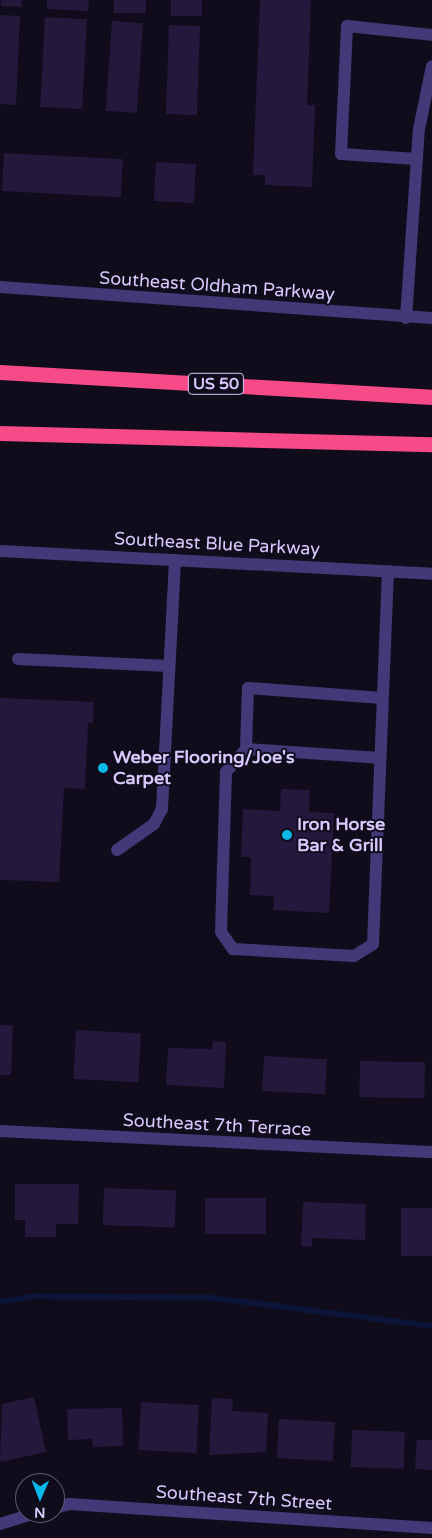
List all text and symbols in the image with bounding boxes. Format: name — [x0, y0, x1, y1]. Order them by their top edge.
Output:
street label: Southeast Oldham Parkway — [99, 267, 335, 305]
road number: US 50 — [187, 370, 245, 398]
street label: Southeast Blue Parkway — [114, 528, 320, 560]
place label: Weber Flooring/Joe's Carpet — [113, 747, 295, 790]
marker: Weber Flooring/Joe's Carpet — [97, 762, 109, 774]
place label: Iron Horse Bar & Grill — [297, 814, 385, 856]
marker: Iron Horse Bar & Grill — [281, 829, 293, 841]
street label: Southeast 7th Terrace — [122, 1109, 312, 1141]
north arrow — [15, 1473, 65, 1523]
street label: Southeast 7th Street — [155, 1481, 333, 1515]
text: N — [34, 1504, 46, 1521]

